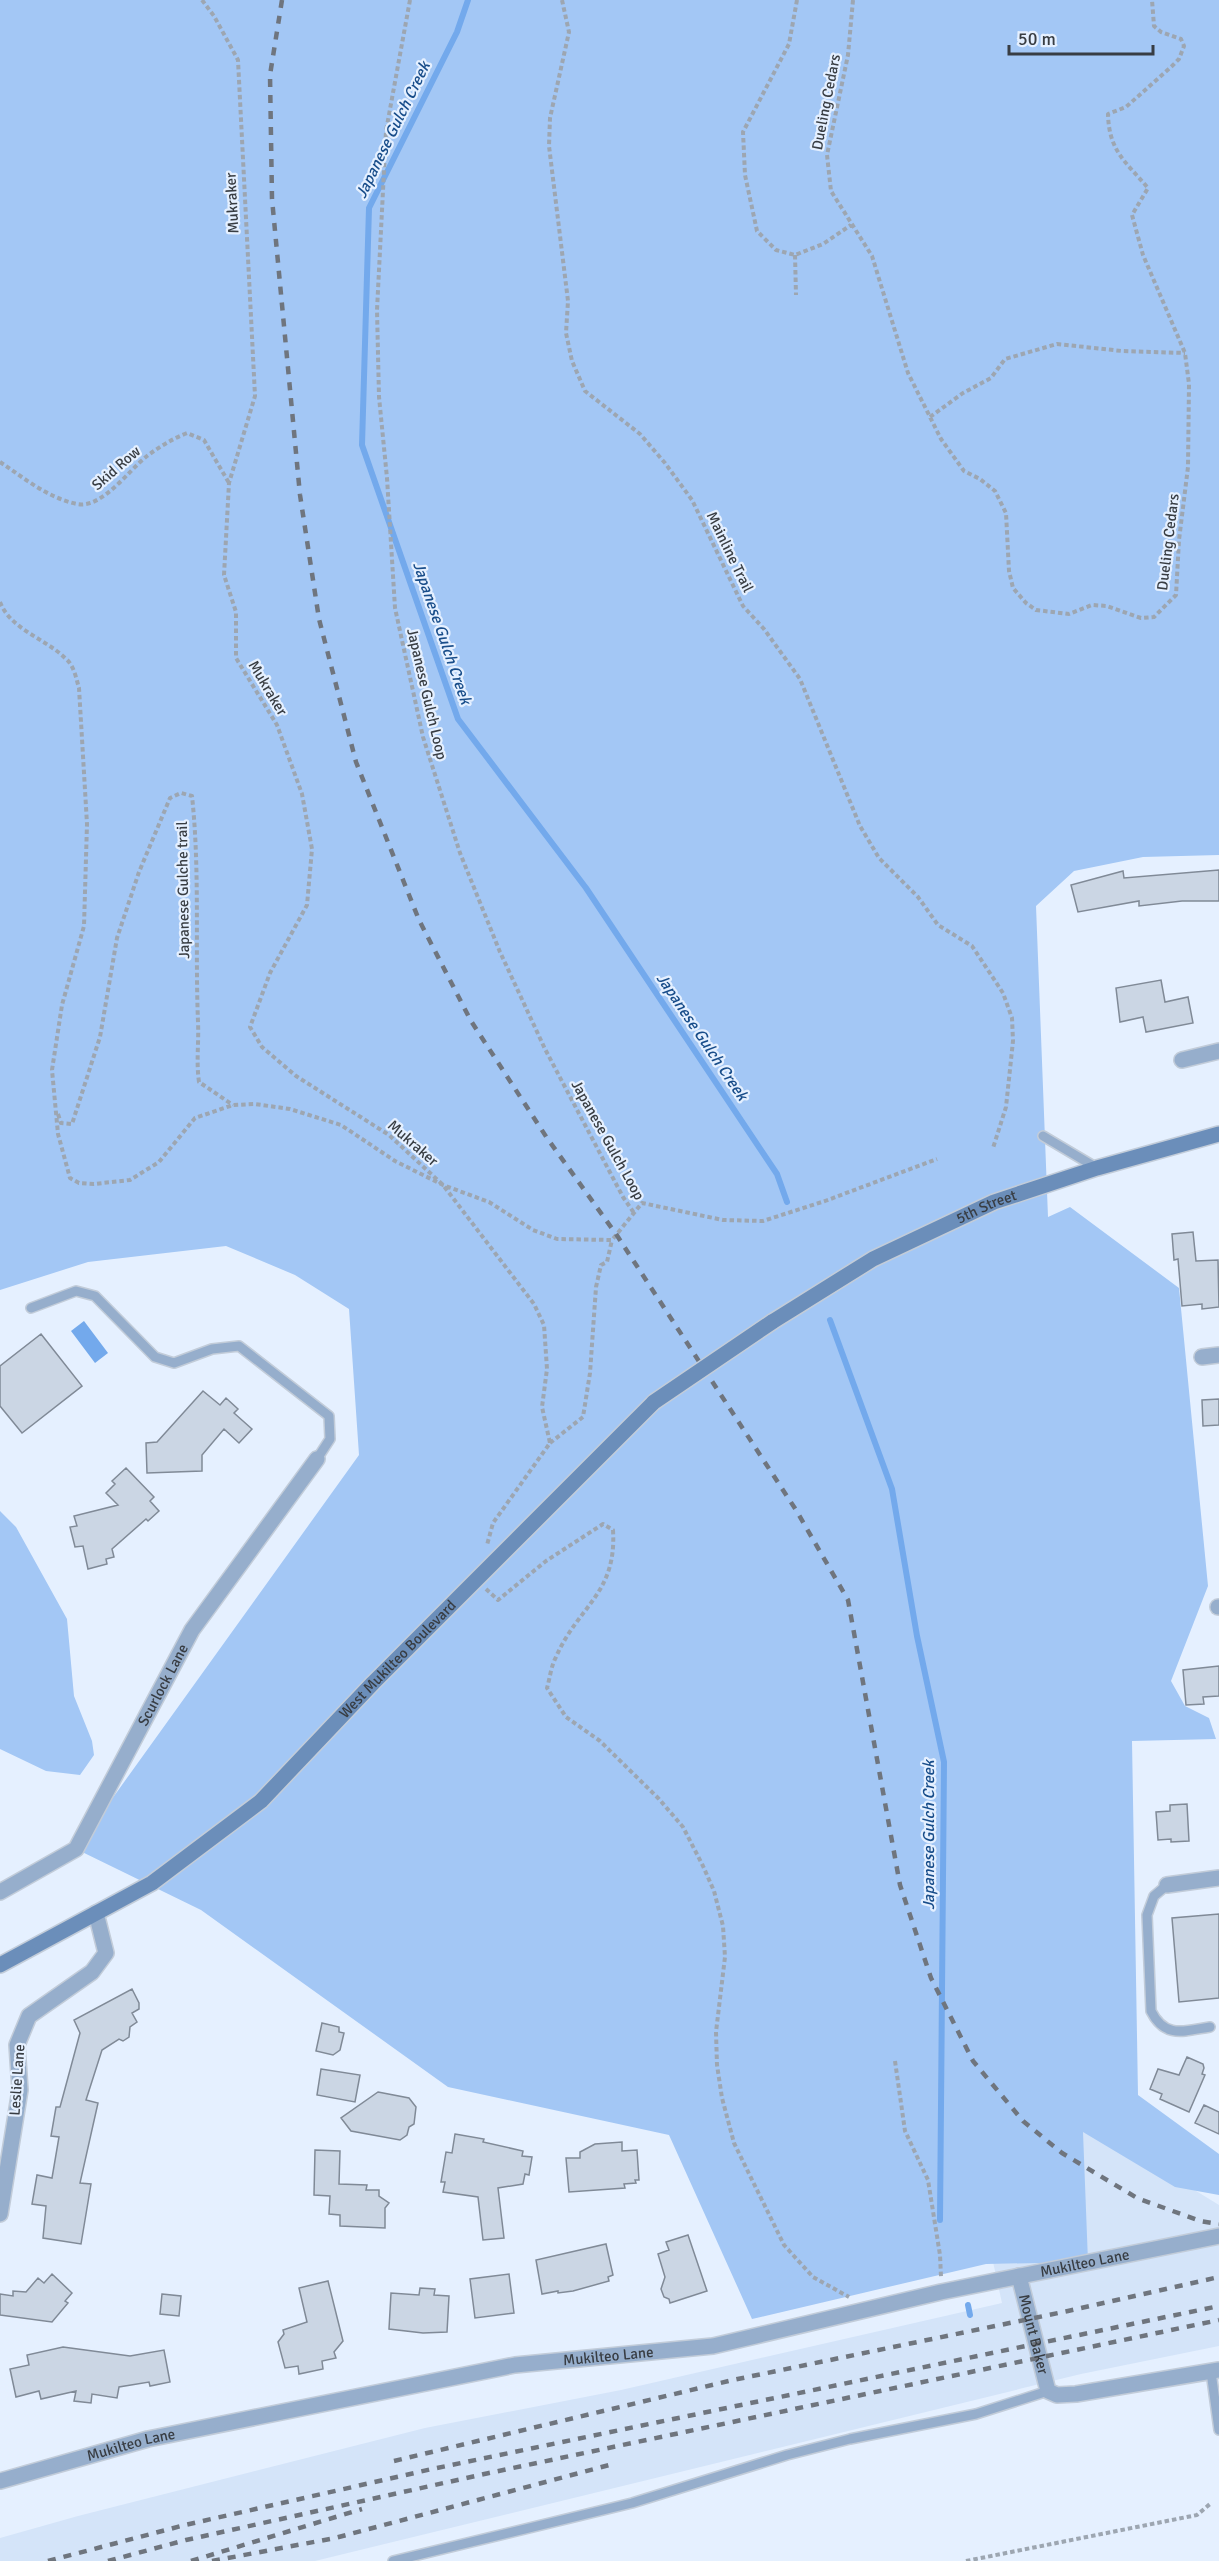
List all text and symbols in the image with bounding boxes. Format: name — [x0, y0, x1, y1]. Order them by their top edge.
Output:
scale bar — [1009, 18, 1153, 56]
text: 50 m — [1018, 28, 1056, 50]
street label: Dueling Cedars — [808, 52, 844, 151]
water label: Japanese Gulch Creek — [351, 57, 436, 202]
street label: Mukraker — [221, 172, 243, 234]
street label: Skid Row — [88, 442, 144, 494]
street label: Dueling Cedars — [1153, 492, 1183, 591]
street label: Mainline Trail — [703, 509, 757, 595]
water label: Japanese Gulch Creek — [408, 559, 476, 709]
street label: Japanese Gulch Loop — [403, 627, 451, 761]
street label: Mukraker — [245, 657, 292, 719]
street label: Japanese Gulche trail — [173, 821, 193, 959]
water label: Japanese Gulch Creek — [652, 969, 753, 1106]
street label: Japanese Gulch Loop — [568, 1077, 648, 1203]
street label: Mukraker — [384, 1116, 442, 1170]
street label: 5th Street — [953, 1186, 1019, 1228]
street label: West Mukilteo Boulevard — [335, 1596, 460, 1722]
street label: Scurlock Lane — [134, 1641, 192, 1729]
water label: Japanese Gulch Creek — [919, 1758, 939, 1910]
street label: Leslie Lane — [6, 2044, 28, 2116]
street label: Mukilteo Lane — [1038, 2245, 1131, 2281]
street label: Mount Baker — [1015, 2292, 1053, 2377]
street label: Mukilteo Lane — [562, 2343, 654, 2369]
street label: Mukilteo Lane — [85, 2425, 177, 2465]

